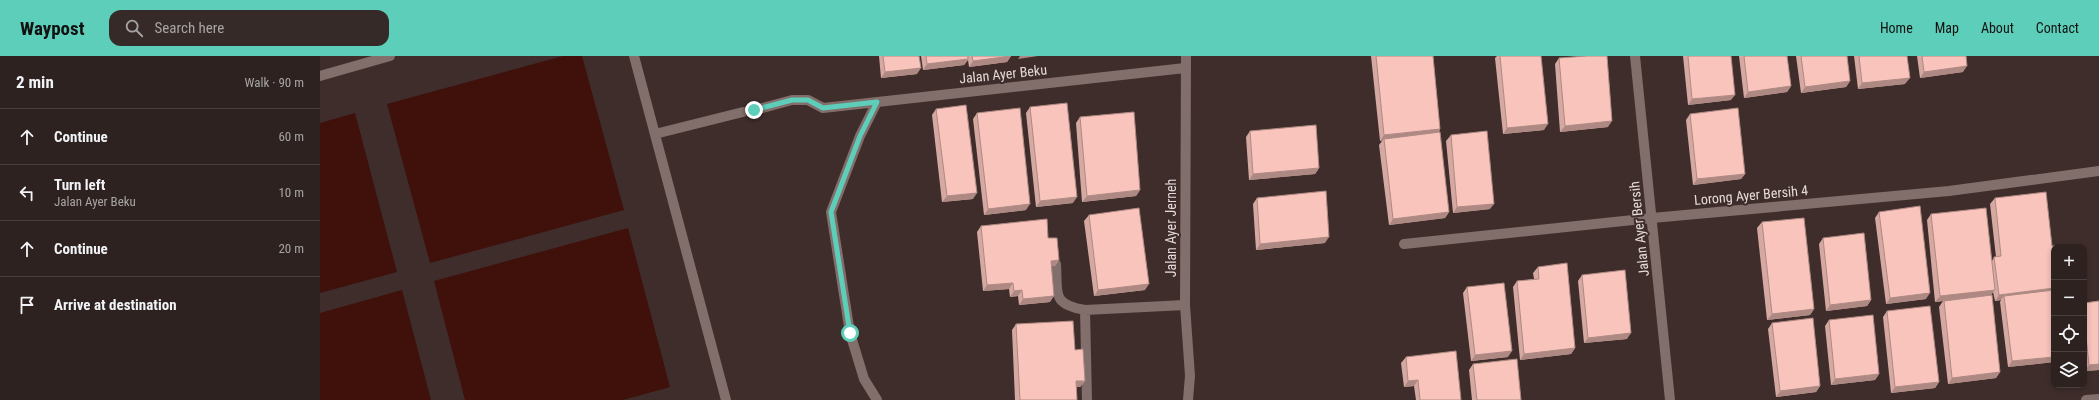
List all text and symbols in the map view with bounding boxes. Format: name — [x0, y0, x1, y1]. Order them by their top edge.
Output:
search box — [109, 10, 389, 46]
text: Waypost — [20, 17, 85, 40]
icon: search — [123, 17, 145, 39]
text: Search here — [155, 19, 224, 37]
text: Home — [1880, 20, 1913, 36]
text: Map — [1935, 20, 1959, 36]
text: About — [1981, 20, 2014, 36]
text: Contact — [2036, 20, 2079, 36]
street label: Jalan Ayer Beku — [958, 61, 1048, 87]
text: 2 min — [16, 72, 54, 92]
text: Walk · 90 m — [244, 75, 304, 90]
route end — [745, 101, 763, 119]
icon: ahead — [16, 126, 38, 148]
text: Continue — [54, 128, 108, 146]
text: 60 m — [278, 129, 304, 144]
text: Turn left — [54, 176, 105, 194]
street label: Jalan Ayer Jerneh — [1163, 179, 1179, 277]
street label: Jalan Ayer Bersih — [1626, 181, 1652, 277]
icon: left — [16, 182, 38, 204]
street label: Lorong Ayer Bersih 4 — [1693, 182, 1809, 208]
text: 10 m — [278, 185, 304, 200]
text: Jalan Ayer Beku — [54, 194, 136, 209]
icon: ahead — [16, 238, 38, 260]
text: Continue — [54, 240, 108, 258]
text: 20 m — [278, 241, 304, 256]
map controls — [2051, 244, 2087, 388]
button: + — [2051, 244, 2087, 280]
button: − — [2051, 280, 2087, 316]
icon: arrive — [16, 294, 38, 316]
text: Arrive at destination — [54, 296, 177, 314]
button: locate — [2051, 316, 2087, 352]
route start — [841, 324, 859, 342]
button: layers — [2051, 352, 2087, 388]

